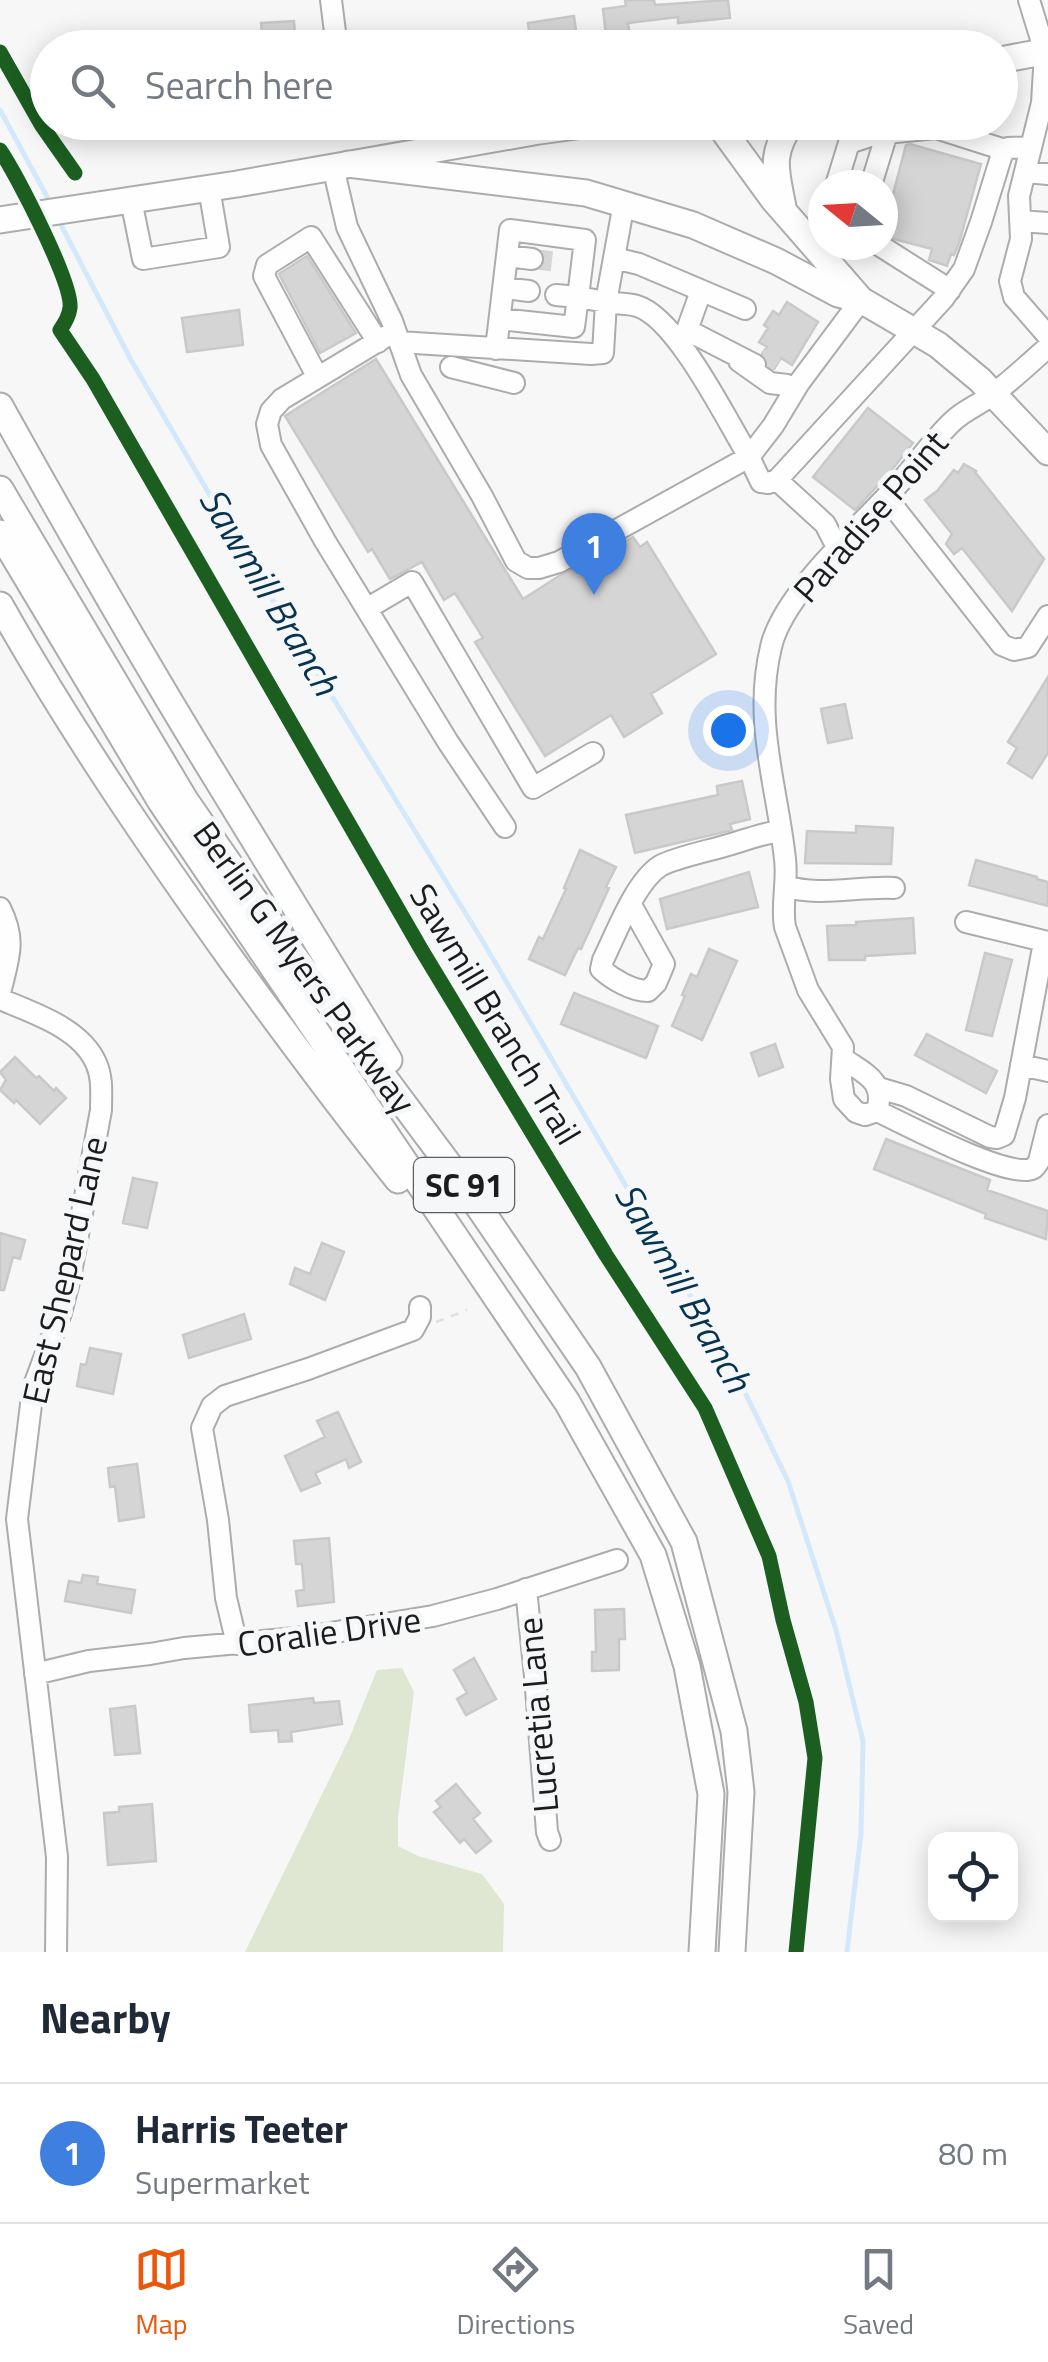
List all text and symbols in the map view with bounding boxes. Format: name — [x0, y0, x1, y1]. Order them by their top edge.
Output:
search box — [30, 30, 1018, 140]
text: Search here — [145, 56, 333, 114]
icon: search — [65, 58, 120, 113]
north arrow — [808, 170, 898, 260]
street label: Paradise Point — [780, 418, 960, 614]
water label: Sawmill Branch — [185, 476, 356, 707]
pin: 1 — [562, 512, 626, 595]
your location — [703, 705, 754, 756]
street label: Berlin G Myers Parkway — [180, 809, 430, 1125]
street label: Sawmill Branch Trail — [396, 873, 596, 1155]
street label: East Shepard Lane — [7, 1131, 121, 1409]
road number: SC 91 — [414, 1158, 514, 1212]
water label: Sawmill Branch — [601, 1171, 768, 1403]
street label: Coralie Drive — [234, 1591, 424, 1671]
street label: Lucretia Lane — [502, 1615, 572, 1815]
map controls — [928, 1832, 1018, 1922]
button: locate — [928, 1832, 1018, 1922]
text: Nearby — [40, 1985, 171, 2049]
text: Harris Teeter — [135, 2100, 348, 2158]
text: 1 — [64, 2129, 81, 2177]
text: 80 m — [938, 2129, 1008, 2177]
text: Supermarket — [135, 2158, 310, 2206]
tab: Map — [134, 2242, 189, 2345]
tab: Directions — [457, 2242, 575, 2345]
tab: Saved — [843, 2242, 914, 2345]

